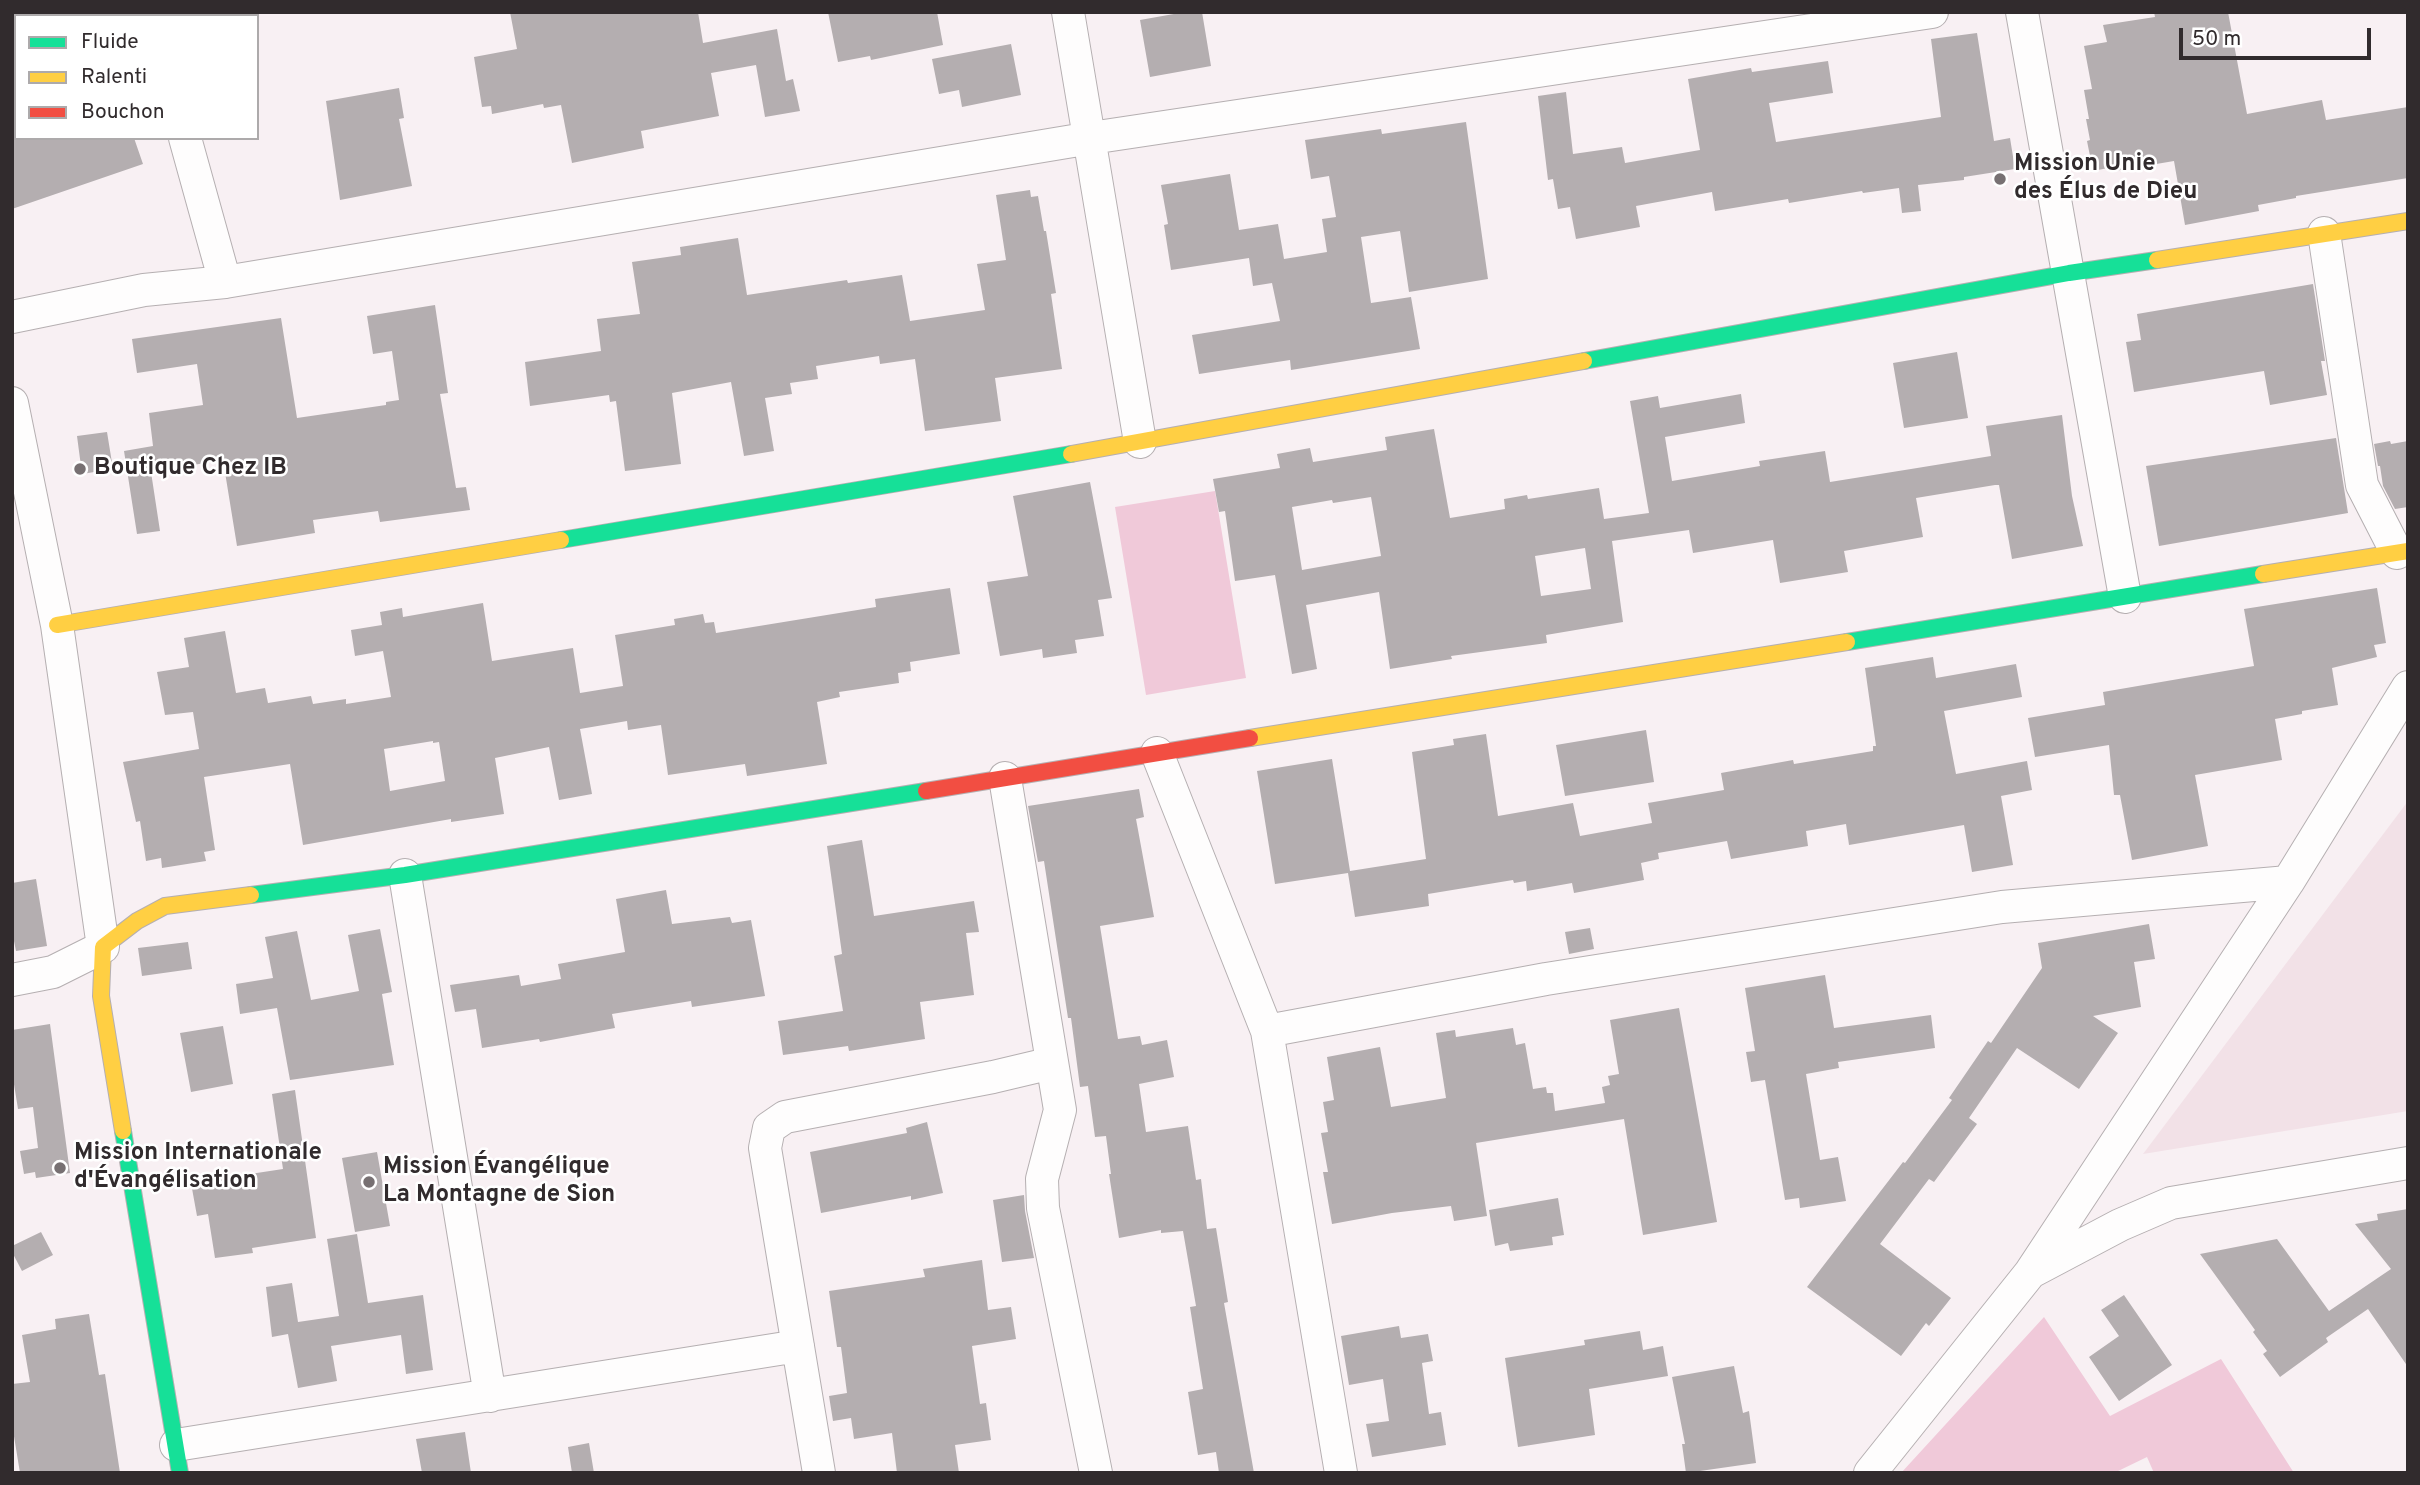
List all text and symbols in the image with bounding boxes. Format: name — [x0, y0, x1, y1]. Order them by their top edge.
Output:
legend — [14, 14, 259, 140]
scale bar — [2182, 14, 2374, 58]
text: 50 m — [2192, 26, 2241, 53]
text: Fluide — [81, 29, 139, 56]
text: Ralenti — [81, 64, 147, 91]
text: Bouchon — [81, 99, 164, 126]
place label: Mission Unie des Élus de Dieu — [2014, 151, 2197, 207]
marker: Mission Unie des Élus de Dieu — [1992, 171, 2008, 187]
place label: Boutique Chez IB — [94, 455, 287, 483]
marker: Boutique Chez IB — [72, 461, 88, 477]
place label: Mission Internationale d'Évangélisation — [74, 1140, 322, 1196]
place label: Mission Évangélique La Montagne de Sion — [383, 1154, 615, 1210]
marker: Mission Internationale d'Évangélisation — [52, 1160, 68, 1176]
marker: Mission Évangélique La Montagne de Sion — [361, 1174, 377, 1190]

